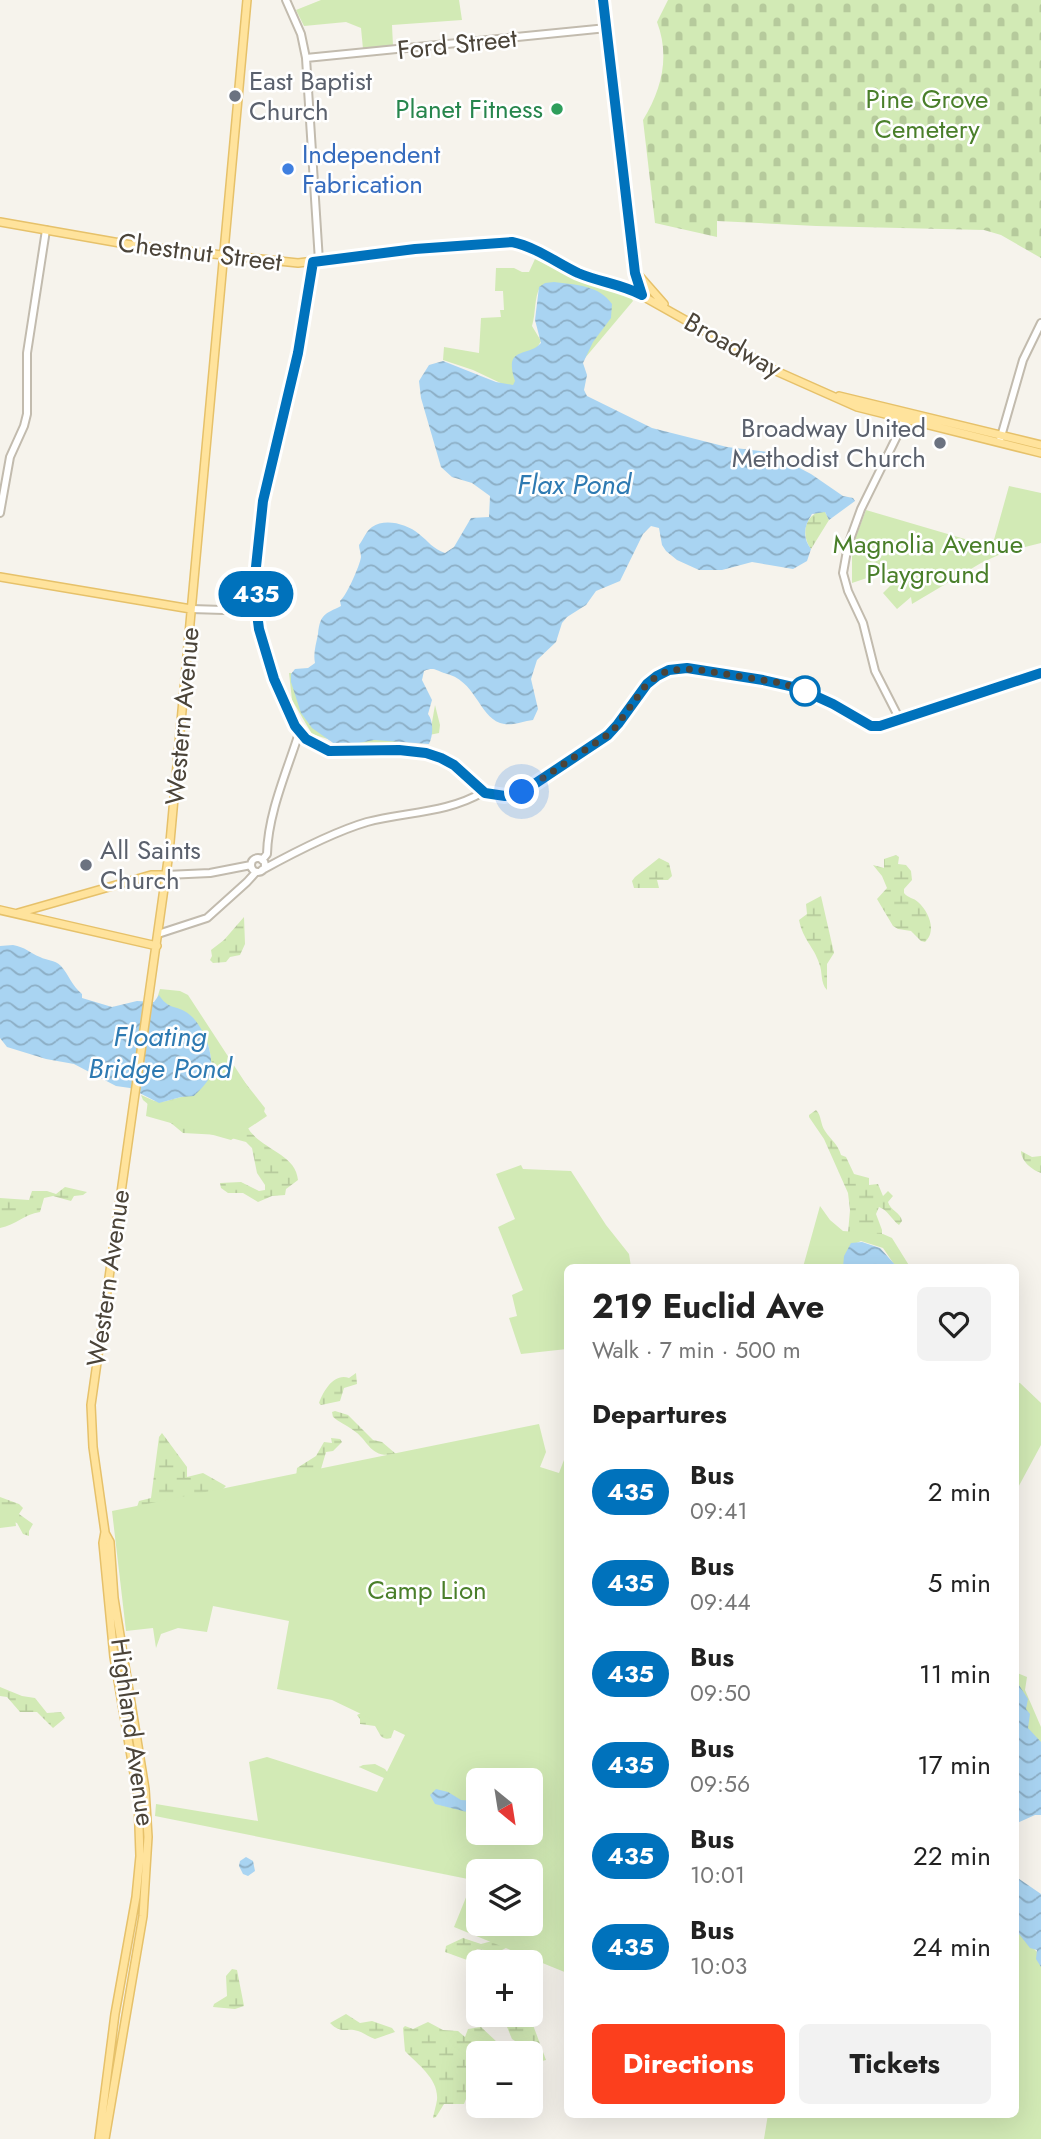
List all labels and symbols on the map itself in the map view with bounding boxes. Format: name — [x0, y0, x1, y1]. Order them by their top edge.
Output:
street label: Ford Street — [395, 19, 519, 69]
place label: East Baptist Church — [249, 62, 373, 130]
park label: Pine Grove Cemetery — [866, 80, 988, 148]
marker: East Baptist Church — [227, 88, 243, 104]
place label: Planet Fitness — [395, 90, 543, 128]
marker: Planet Fitness — [549, 101, 565, 117]
place label: Independent Fabrication — [302, 135, 441, 203]
marker: Independent Fabrication — [280, 161, 296, 177]
street label: Chestnut Street — [116, 223, 285, 281]
street label: Broadway — [677, 303, 789, 388]
place label: Broadway United Methodist Church — [732, 409, 926, 477]
marker: Broadway United Methodist Church — [932, 435, 948, 451]
water label: Flax Pond — [517, 464, 632, 505]
park label: Magnolia Avenue Playground — [833, 525, 1023, 593]
line badge: 435 — [216, 571, 296, 617]
street label: Western Avenue — [155, 625, 209, 807]
unlabelled marker — [790, 676, 820, 706]
your location — [504, 774, 539, 809]
place label: All Saints Church — [100, 831, 201, 899]
marker: All Saints Church — [78, 857, 94, 873]
water label: Floating Bridge Pond — [88, 1016, 233, 1089]
street label: Western Avenue — [77, 1187, 139, 1369]
park label: Camp Lion — [367, 1571, 487, 1609]
street label: Highland Avenue — [101, 1635, 165, 1829]
north arrow — [466, 1768, 542, 1844]

